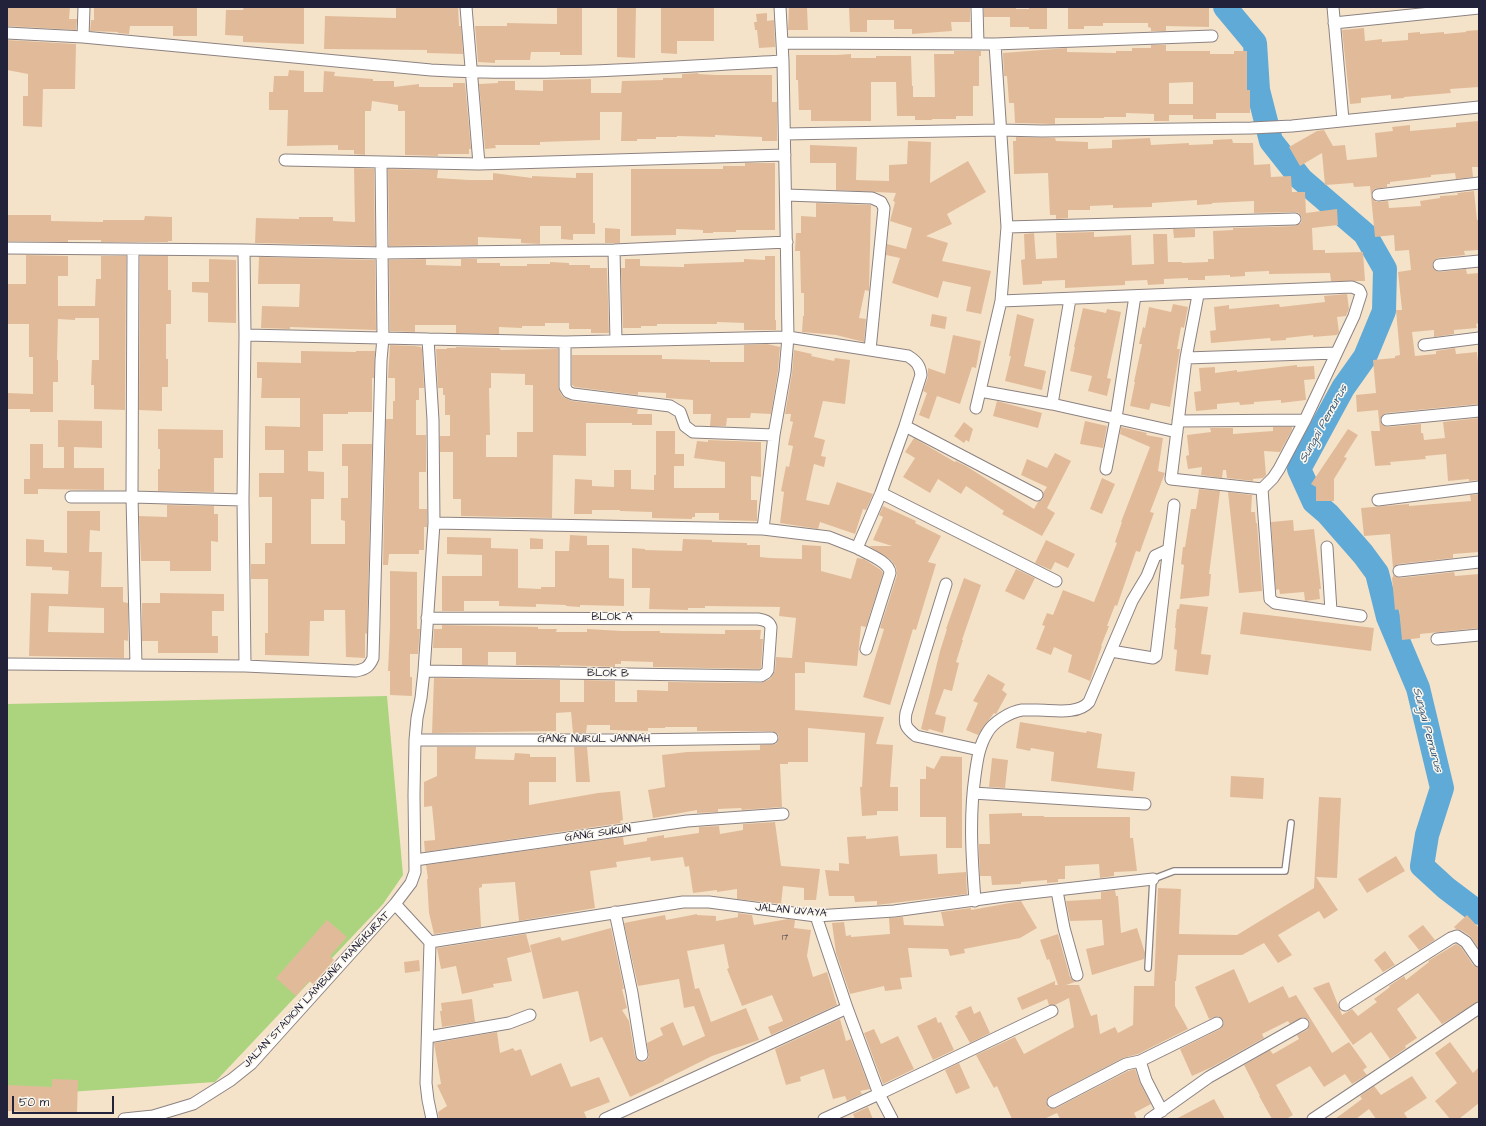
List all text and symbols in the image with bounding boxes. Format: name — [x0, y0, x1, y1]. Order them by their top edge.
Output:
water label: Sungai Pemurus — [1297, 382, 1351, 466]
street label: BLOK A — [592, 611, 632, 625]
street label: BLOK B — [587, 667, 629, 681]
water label: Sungai Pemurus — [1409, 686, 1445, 774]
street label: GANG NURUL JANNAH — [537, 733, 651, 747]
street label: GANG SUKUN — [564, 823, 632, 845]
street label: JALAN UVAYA — [755, 901, 827, 921]
street label: JALAN STADION LAMBUNG MANGKURAT — [241, 909, 393, 1071]
house number: 17 — [782, 933, 788, 943]
scale bar — [14, 1088, 116, 1114]
text: 50 m — [19, 1094, 49, 1111]

